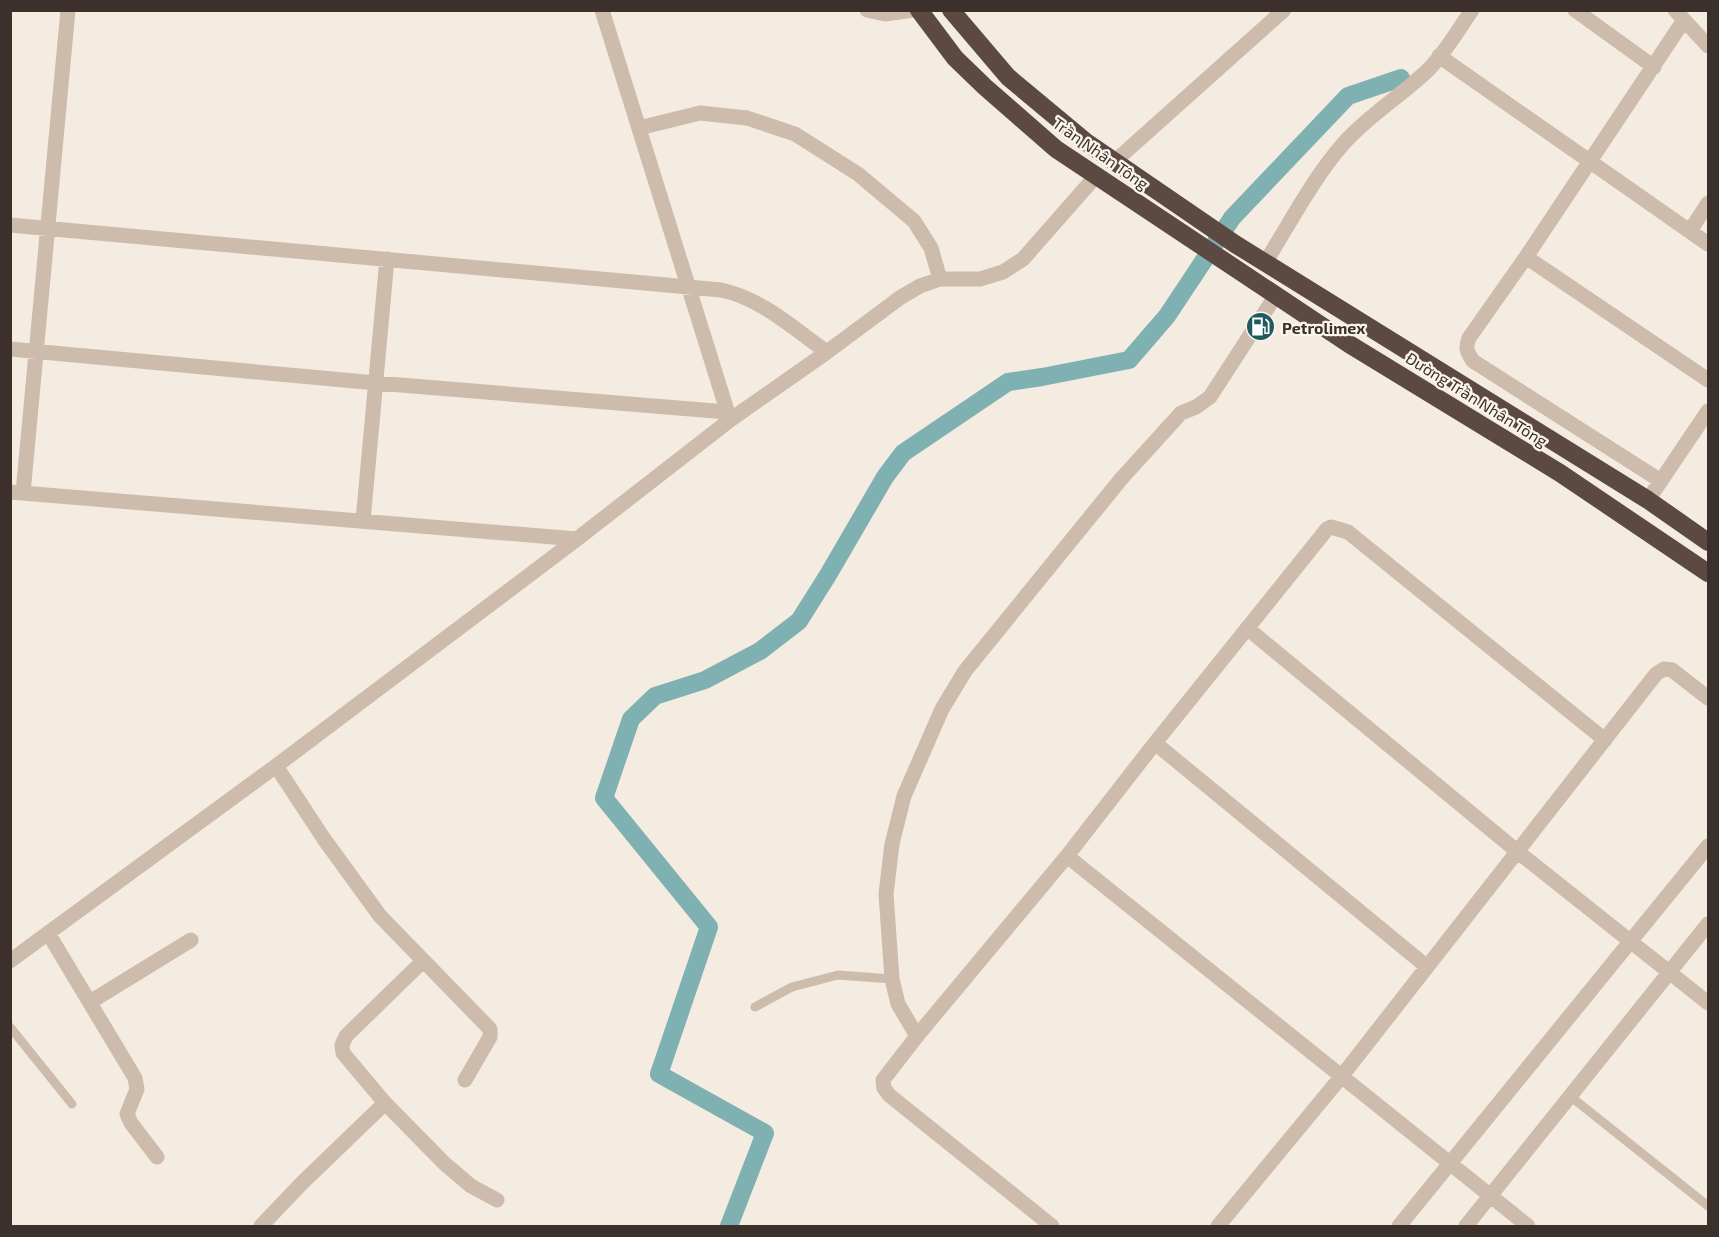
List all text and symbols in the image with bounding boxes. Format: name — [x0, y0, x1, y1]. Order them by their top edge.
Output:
street label: Trần Nhân Tông — [1049, 113, 1153, 193]
fuel station icon: Petrolimex — [1245, 311, 1277, 343]
place label: Petrolimex — [1282, 318, 1365, 337]
street label: Đường Trần Nhân Tông — [1403, 348, 1551, 450]

